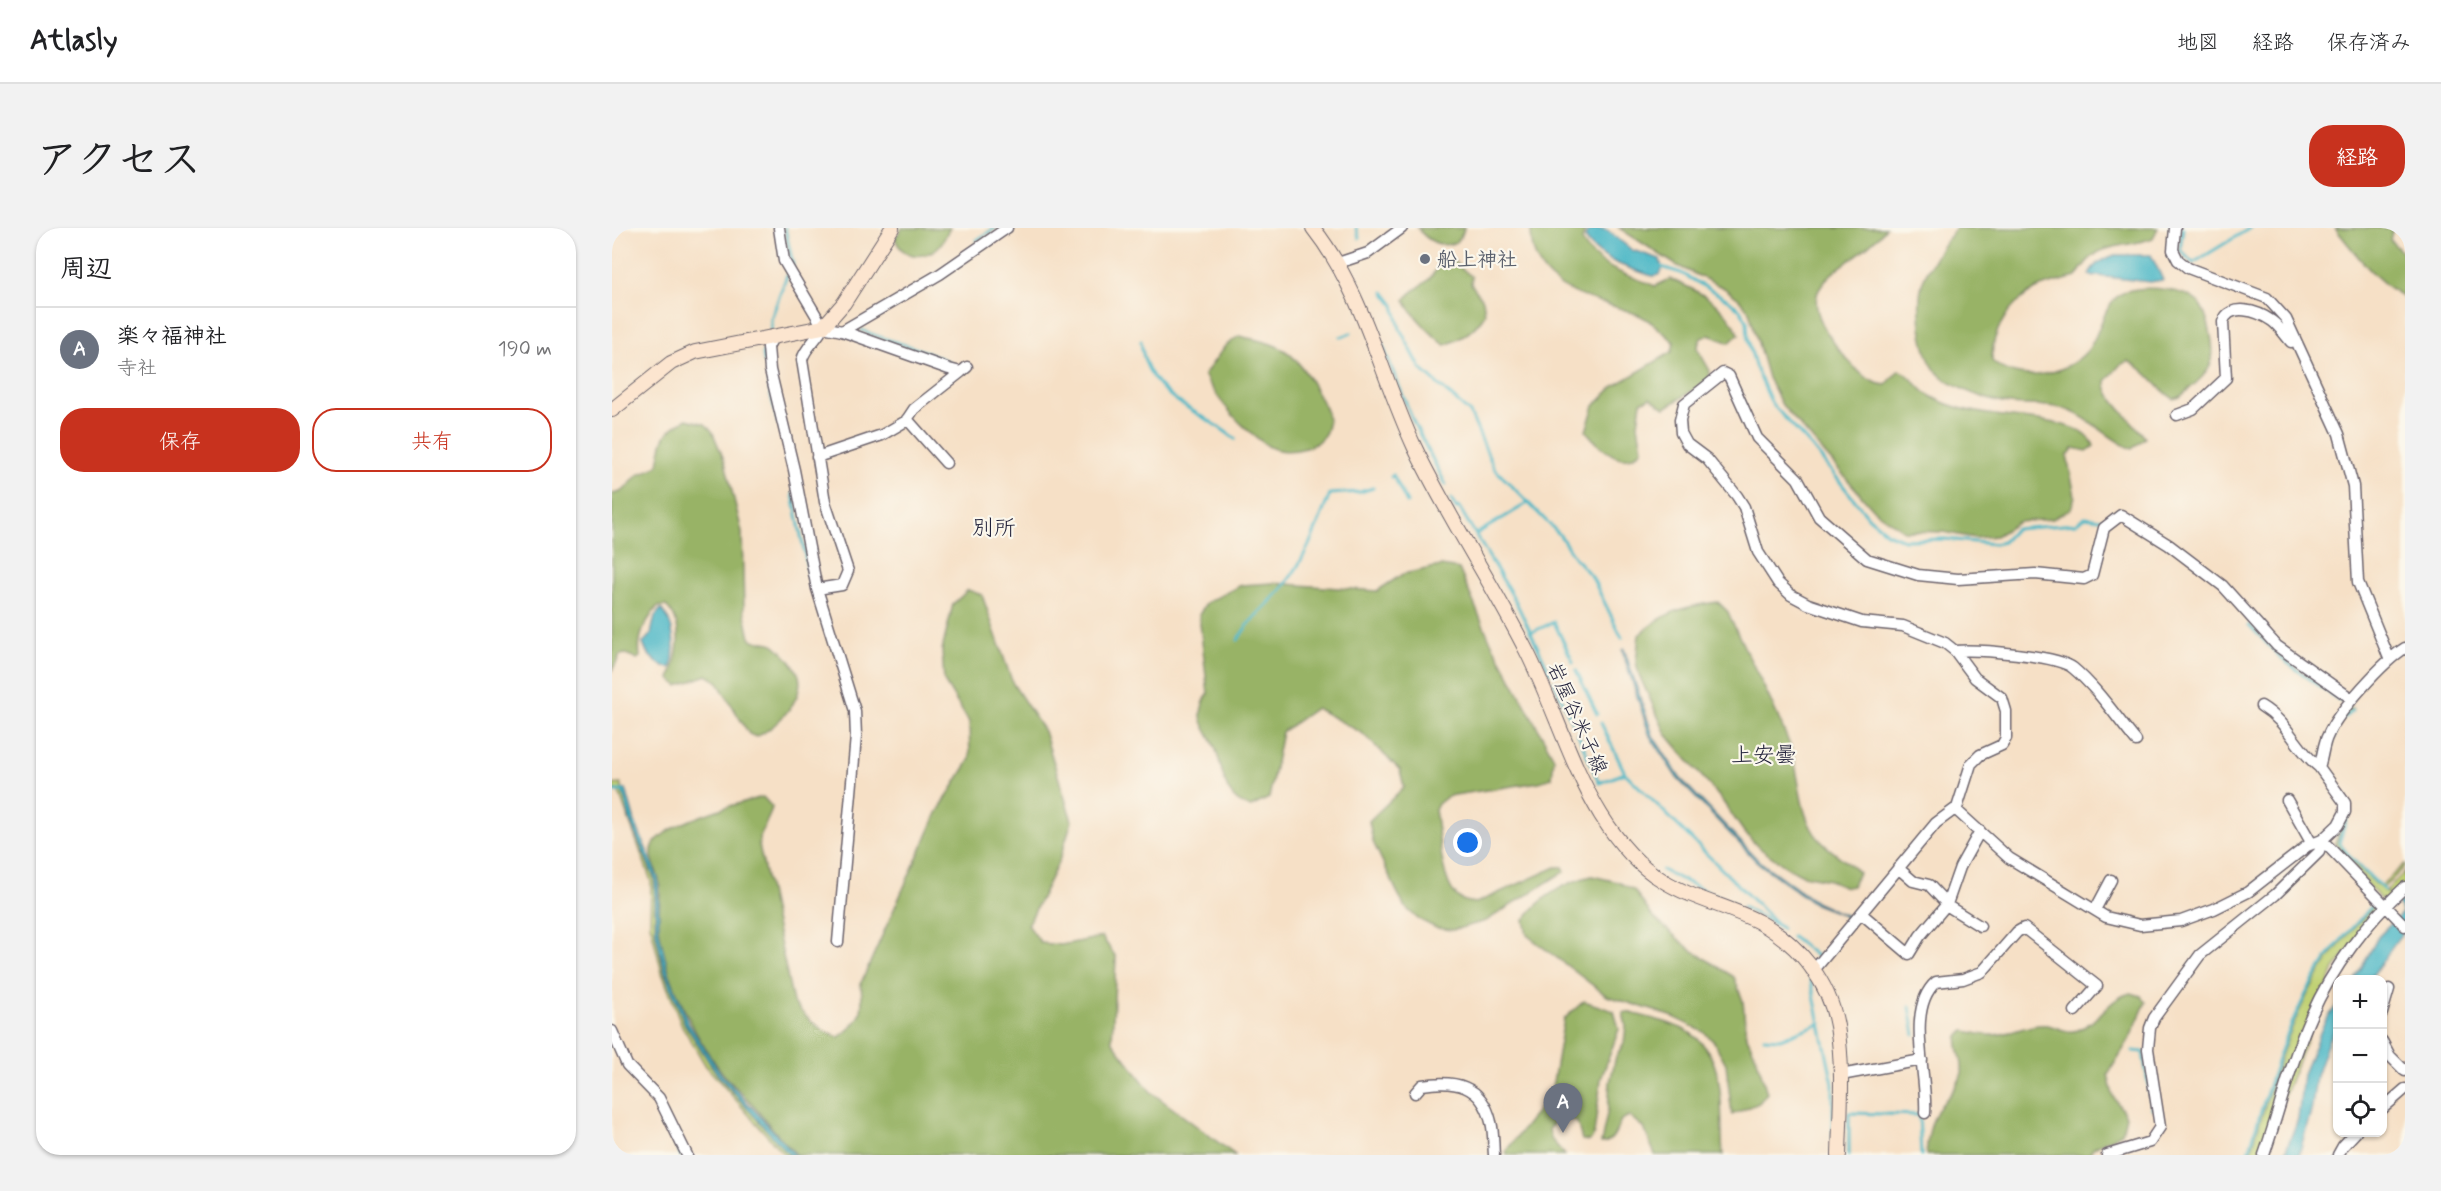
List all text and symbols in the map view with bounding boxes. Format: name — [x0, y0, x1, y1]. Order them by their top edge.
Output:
text: Atlasly — [30, 23, 118, 60]
text: 地図 — [2177, 29, 2219, 57]
text: 経路 — [2252, 29, 2294, 57]
text: 保存済み — [2327, 29, 2411, 57]
button: 経路 — [2309, 125, 2405, 187]
text: アクセス — [36, 134, 201, 189]
place label: 船上神社 — [1437, 247, 1517, 274]
marker: 船上神社 — [1418, 252, 1432, 266]
text: 周辺 — [60, 253, 112, 287]
text: 楽々福神社 — [117, 323, 227, 351]
text: A — [73, 336, 86, 363]
text: 190 m — [498, 336, 552, 363]
text: 寺社 — [117, 355, 157, 382]
button: 保存 — [60, 408, 300, 472]
button: 共有 — [312, 408, 552, 472]
district label: 別所 — [972, 515, 1016, 543]
street label: 岩屋谷米子線 — [1540, 658, 1613, 779]
district label: 上安曇 — [1731, 742, 1797, 770]
your location — [1453, 828, 1482, 857]
map controls — [2333, 975, 2387, 1137]
button: + — [2333, 975, 2387, 1029]
button: − — [2333, 1029, 2387, 1083]
button: locate — [2333, 1083, 2387, 1137]
pin: A — [1544, 1084, 1582, 1133]

